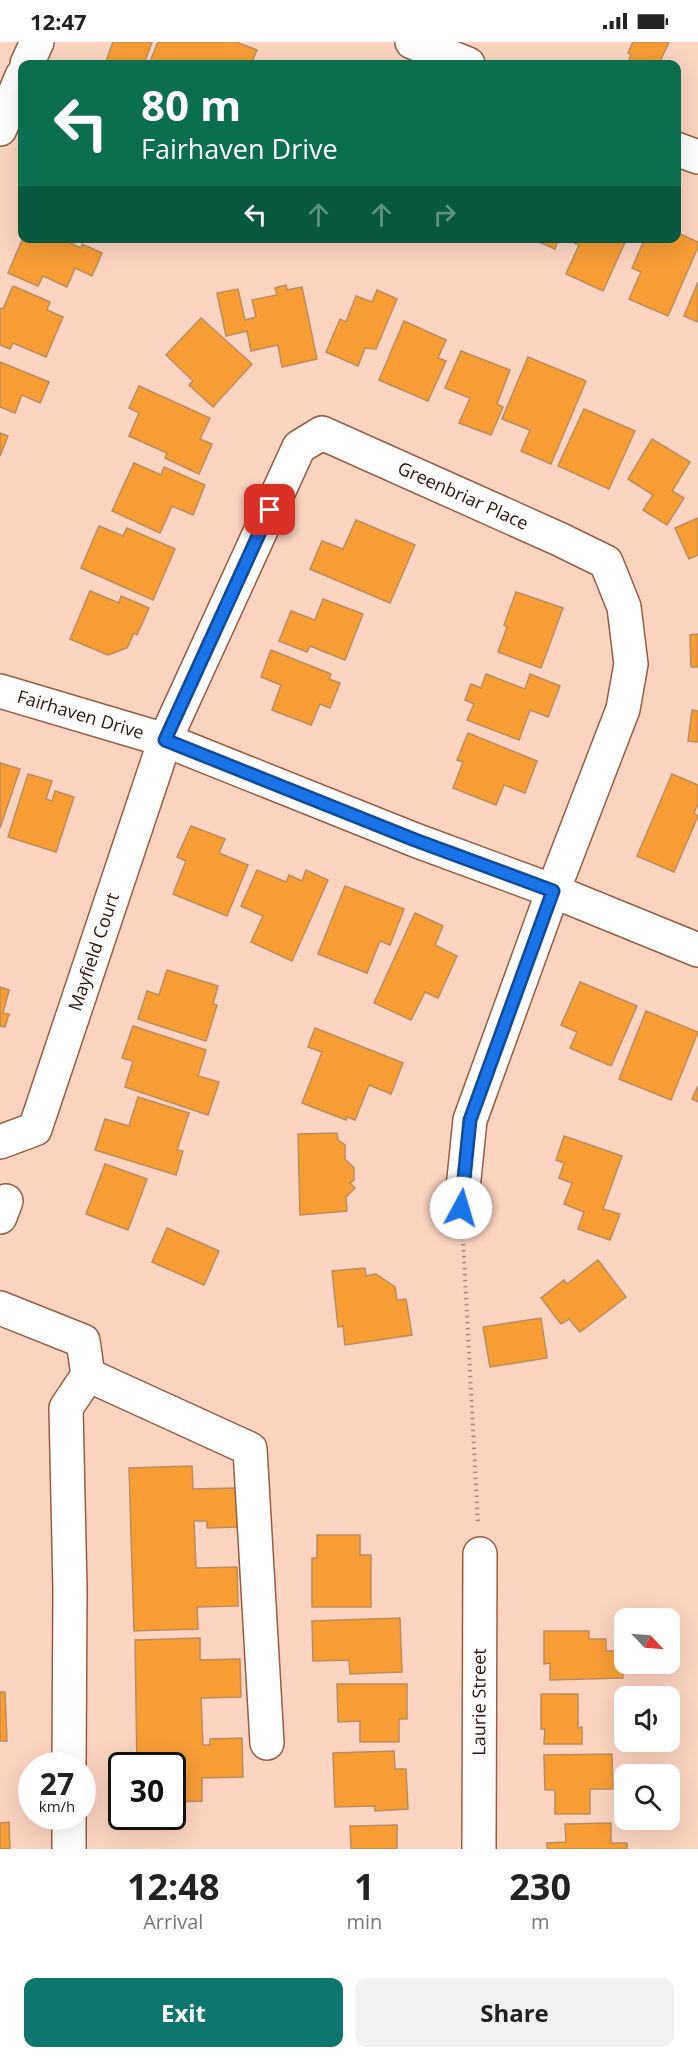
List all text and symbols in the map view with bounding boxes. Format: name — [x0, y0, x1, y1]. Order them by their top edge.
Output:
text: 12:47 — [30, 6, 87, 36]
text: 80 m — [141, 76, 241, 133]
icon: left — [42, 84, 120, 162]
text: Fairhaven Drive — [141, 130, 338, 167]
icon: left — [239, 198, 272, 231]
icon: ahead — [302, 198, 335, 231]
icon: ahead — [365, 198, 398, 231]
icon: right — [428, 198, 461, 231]
street label: Greenbriar Place — [394, 455, 533, 535]
pin — [244, 484, 295, 535]
icon: arrive — [253, 493, 286, 526]
street label: Fairhaven Drive — [15, 684, 147, 744]
street label: Mayfield Court — [62, 889, 124, 1014]
position arrow — [429, 1176, 493, 1240]
north arrow — [614, 1608, 680, 1674]
map controls — [614, 1608, 680, 1830]
street label: Laurie Street — [466, 1648, 491, 1756]
button: sound — [614, 1686, 680, 1752]
speed limit sign: 30 — [108, 1752, 186, 1830]
text: 27 — [40, 1763, 74, 1804]
button: search — [614, 1764, 680, 1830]
text: km/h — [39, 1796, 75, 1816]
text: 12:48 — [127, 1862, 220, 1911]
text: 1 — [354, 1862, 375, 1911]
text: 230 — [509, 1862, 571, 1911]
text: Arrival — [143, 1908, 203, 1935]
text: min — [346, 1908, 382, 1935]
text: m — [531, 1908, 549, 1935]
button: Exit — [24, 1978, 343, 2047]
button: Share — [355, 1978, 674, 2047]

